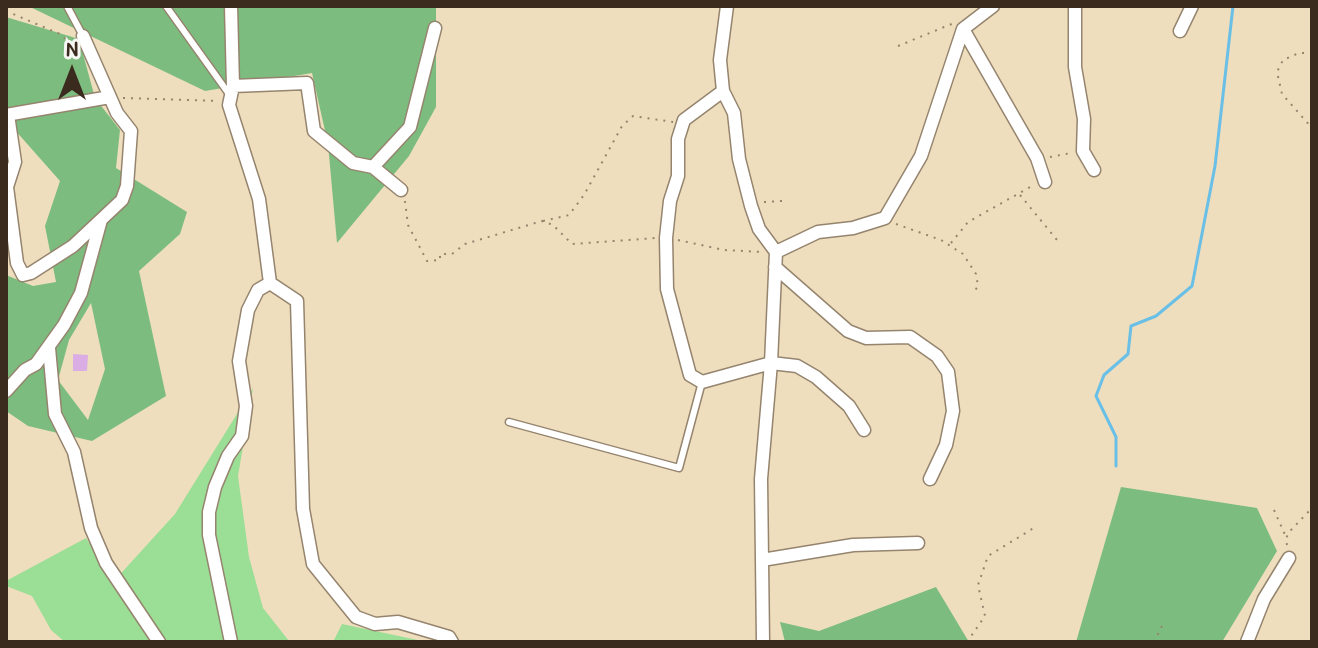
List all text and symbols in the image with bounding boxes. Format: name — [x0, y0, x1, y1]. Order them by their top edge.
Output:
north arrow — [32, 32, 112, 112]
text: N — [66, 33, 78, 63]

